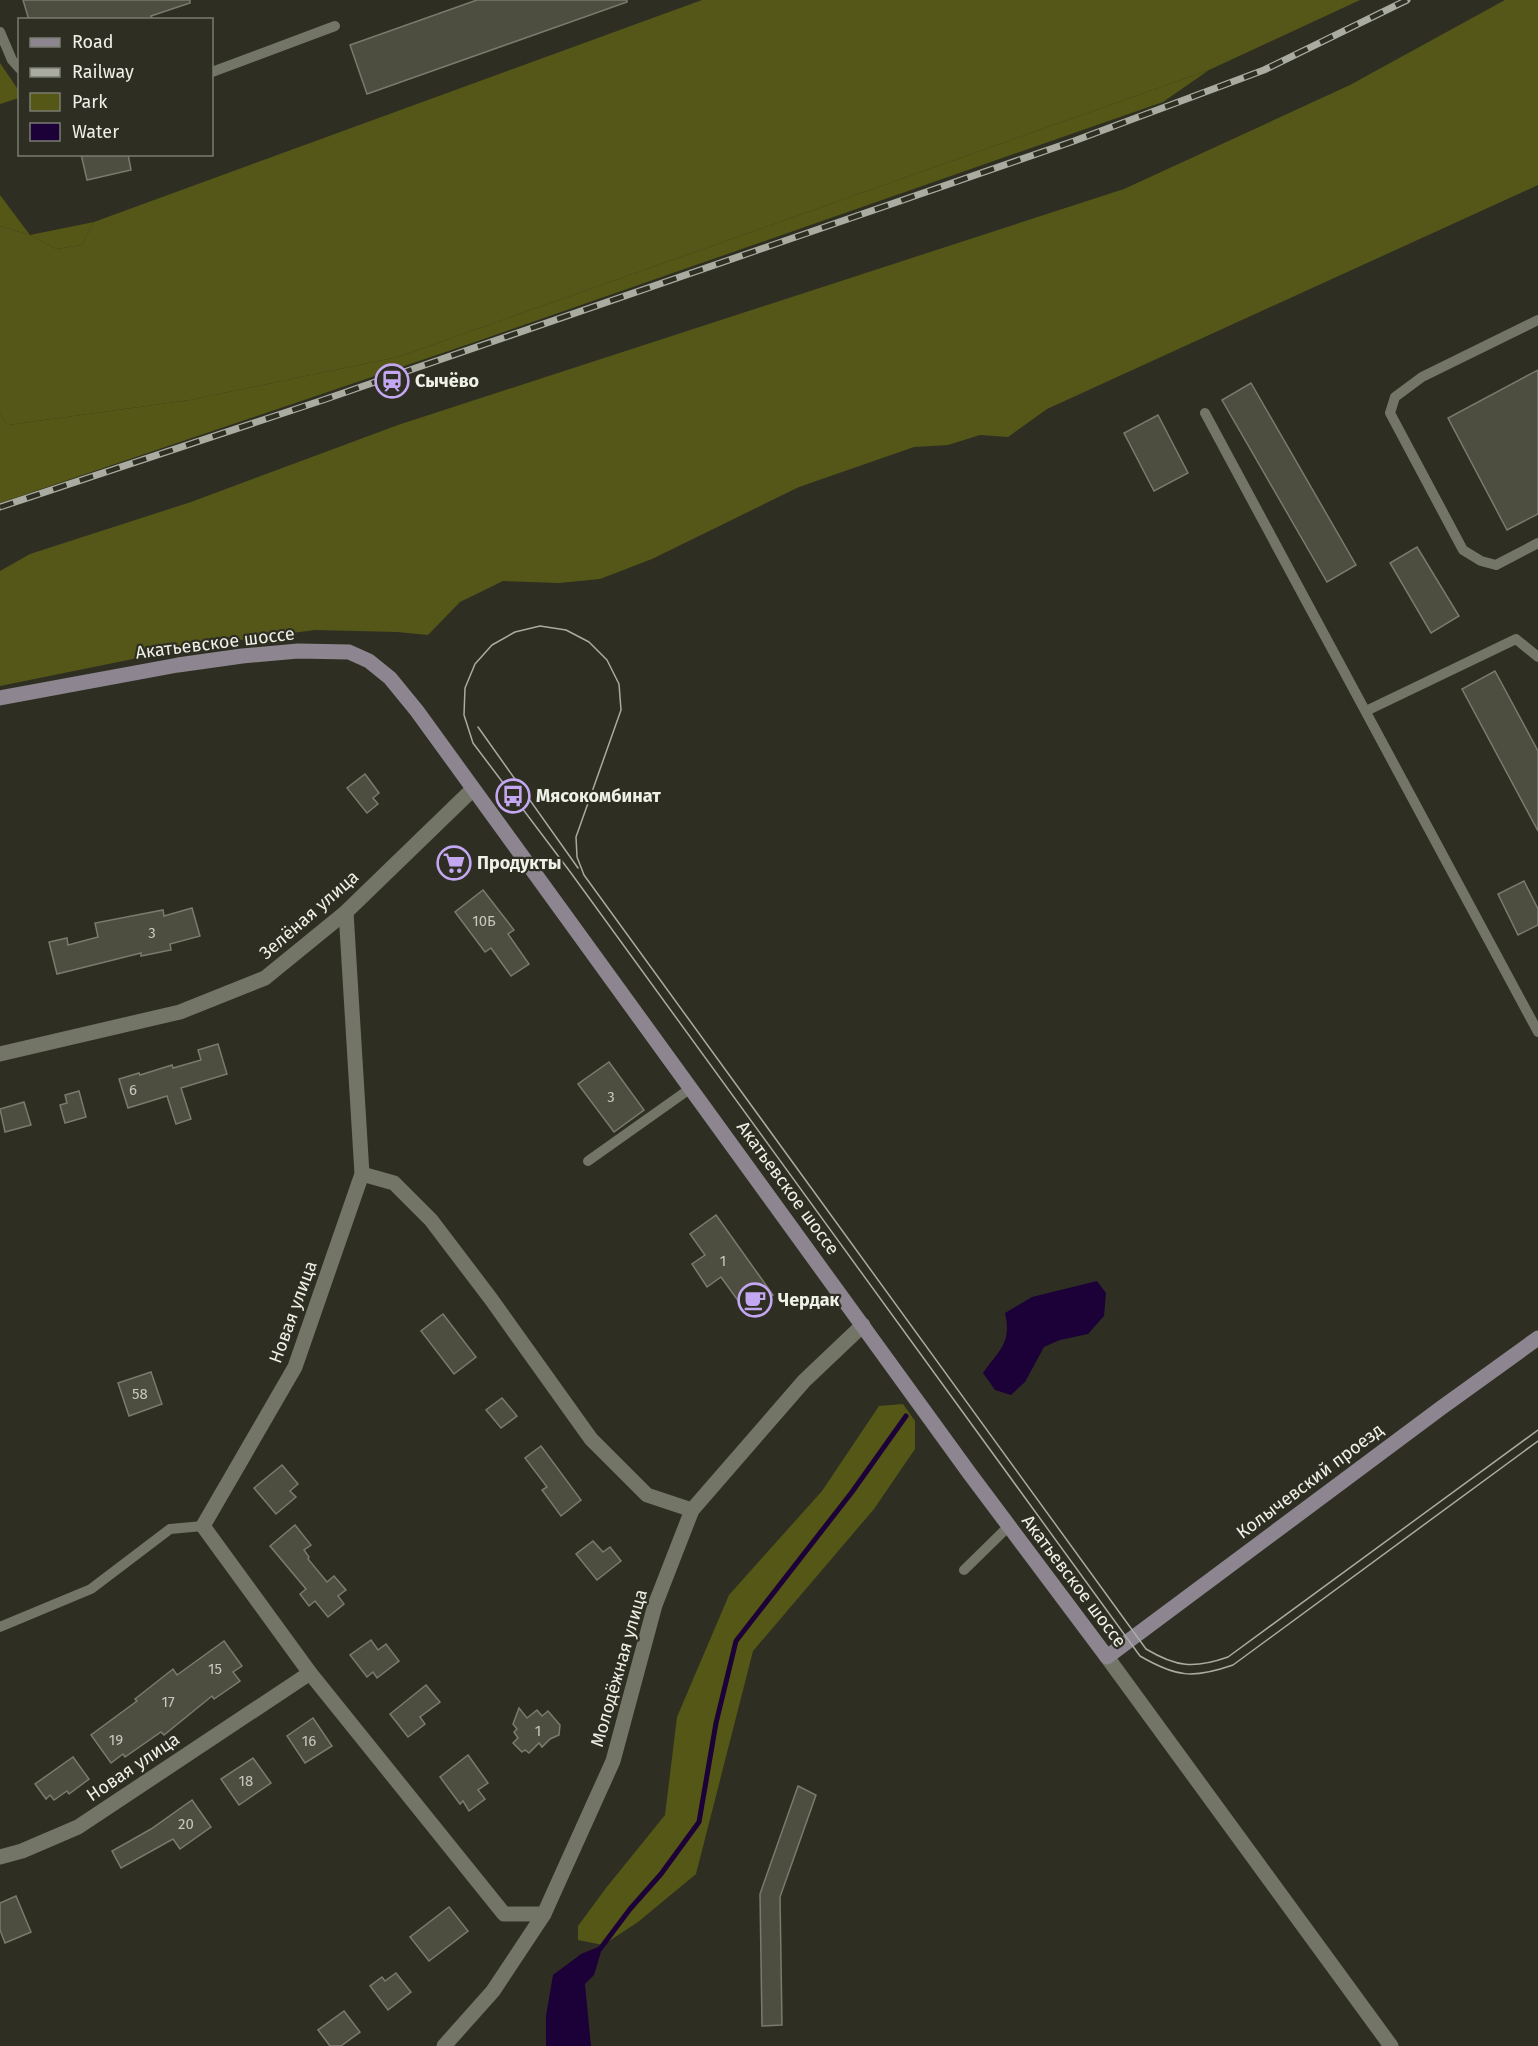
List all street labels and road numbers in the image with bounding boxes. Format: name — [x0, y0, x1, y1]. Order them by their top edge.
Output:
street label: Акатьевское шоссе — [134, 622, 296, 664]
street label: Зелёная улица — [255, 866, 363, 964]
street label: Акатьевское шоссе — [732, 1117, 844, 1259]
street label: Новая улица — [264, 1258, 322, 1366]
street label: Колычевский проезд — [1232, 1419, 1388, 1543]
street label: Акатьевское шоссе — [1017, 1510, 1131, 1652]
street label: Молодёжная улица — [586, 1587, 652, 1749]
street label: Новая улица — [82, 1728, 184, 1806]

